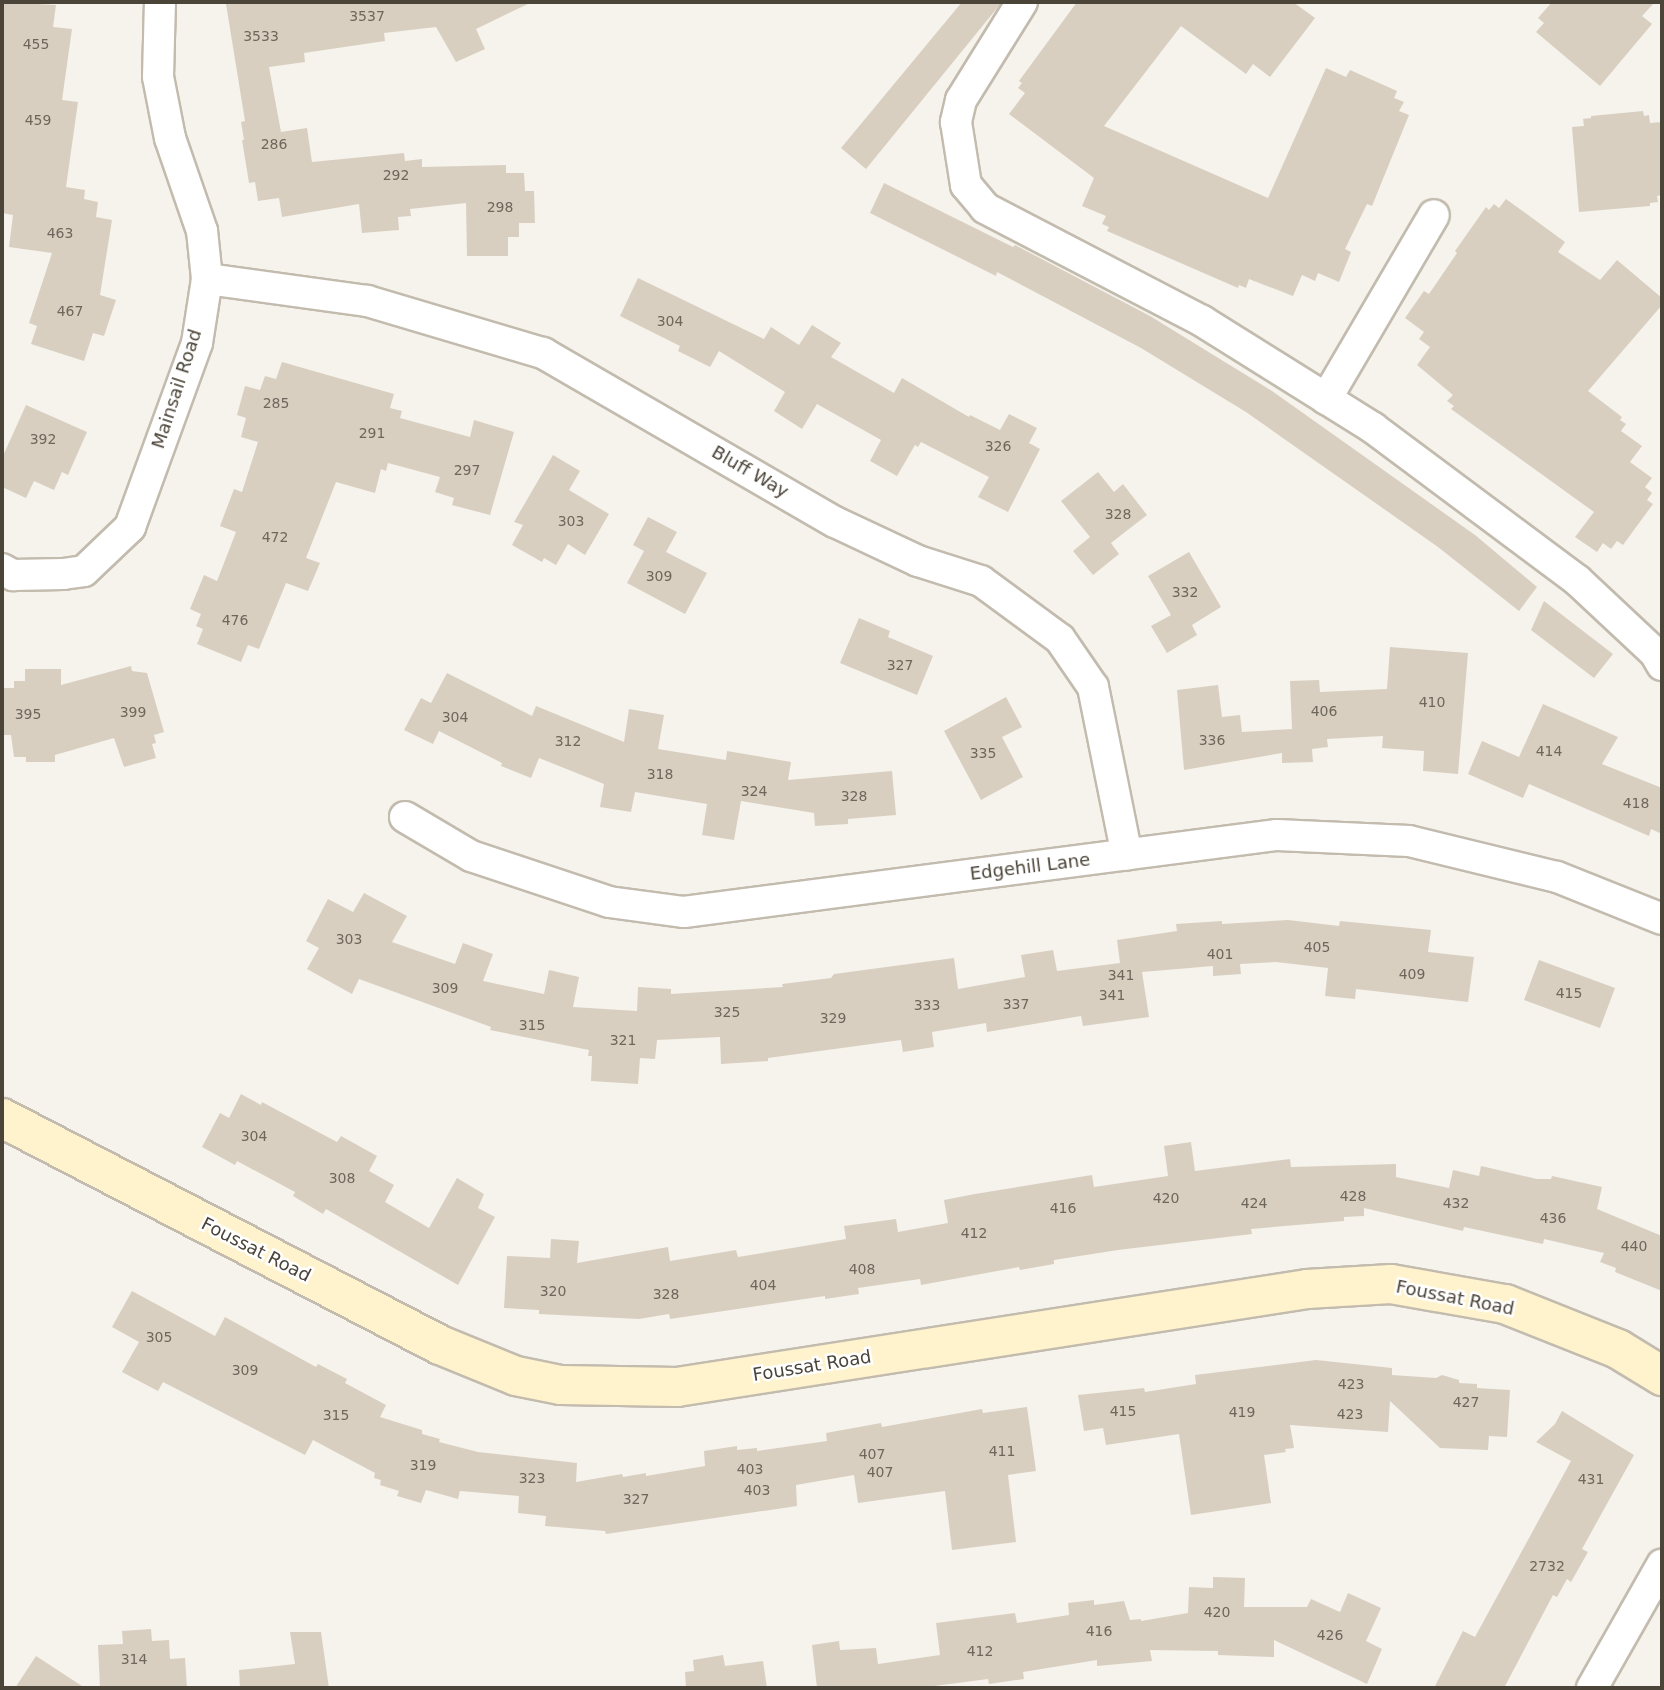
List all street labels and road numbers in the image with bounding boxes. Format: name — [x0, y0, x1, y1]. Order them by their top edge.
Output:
street label: Mainsail Road — [148, 327, 206, 451]
street label: Bluff Way — [708, 441, 792, 503]
street label: Edgehill Lane — [969, 849, 1091, 885]
street label: Foussat Road — [198, 1213, 314, 1287]
street label: Foussat Road — [1394, 1276, 1516, 1320]
street label: Foussat Road — [751, 1346, 873, 1386]

